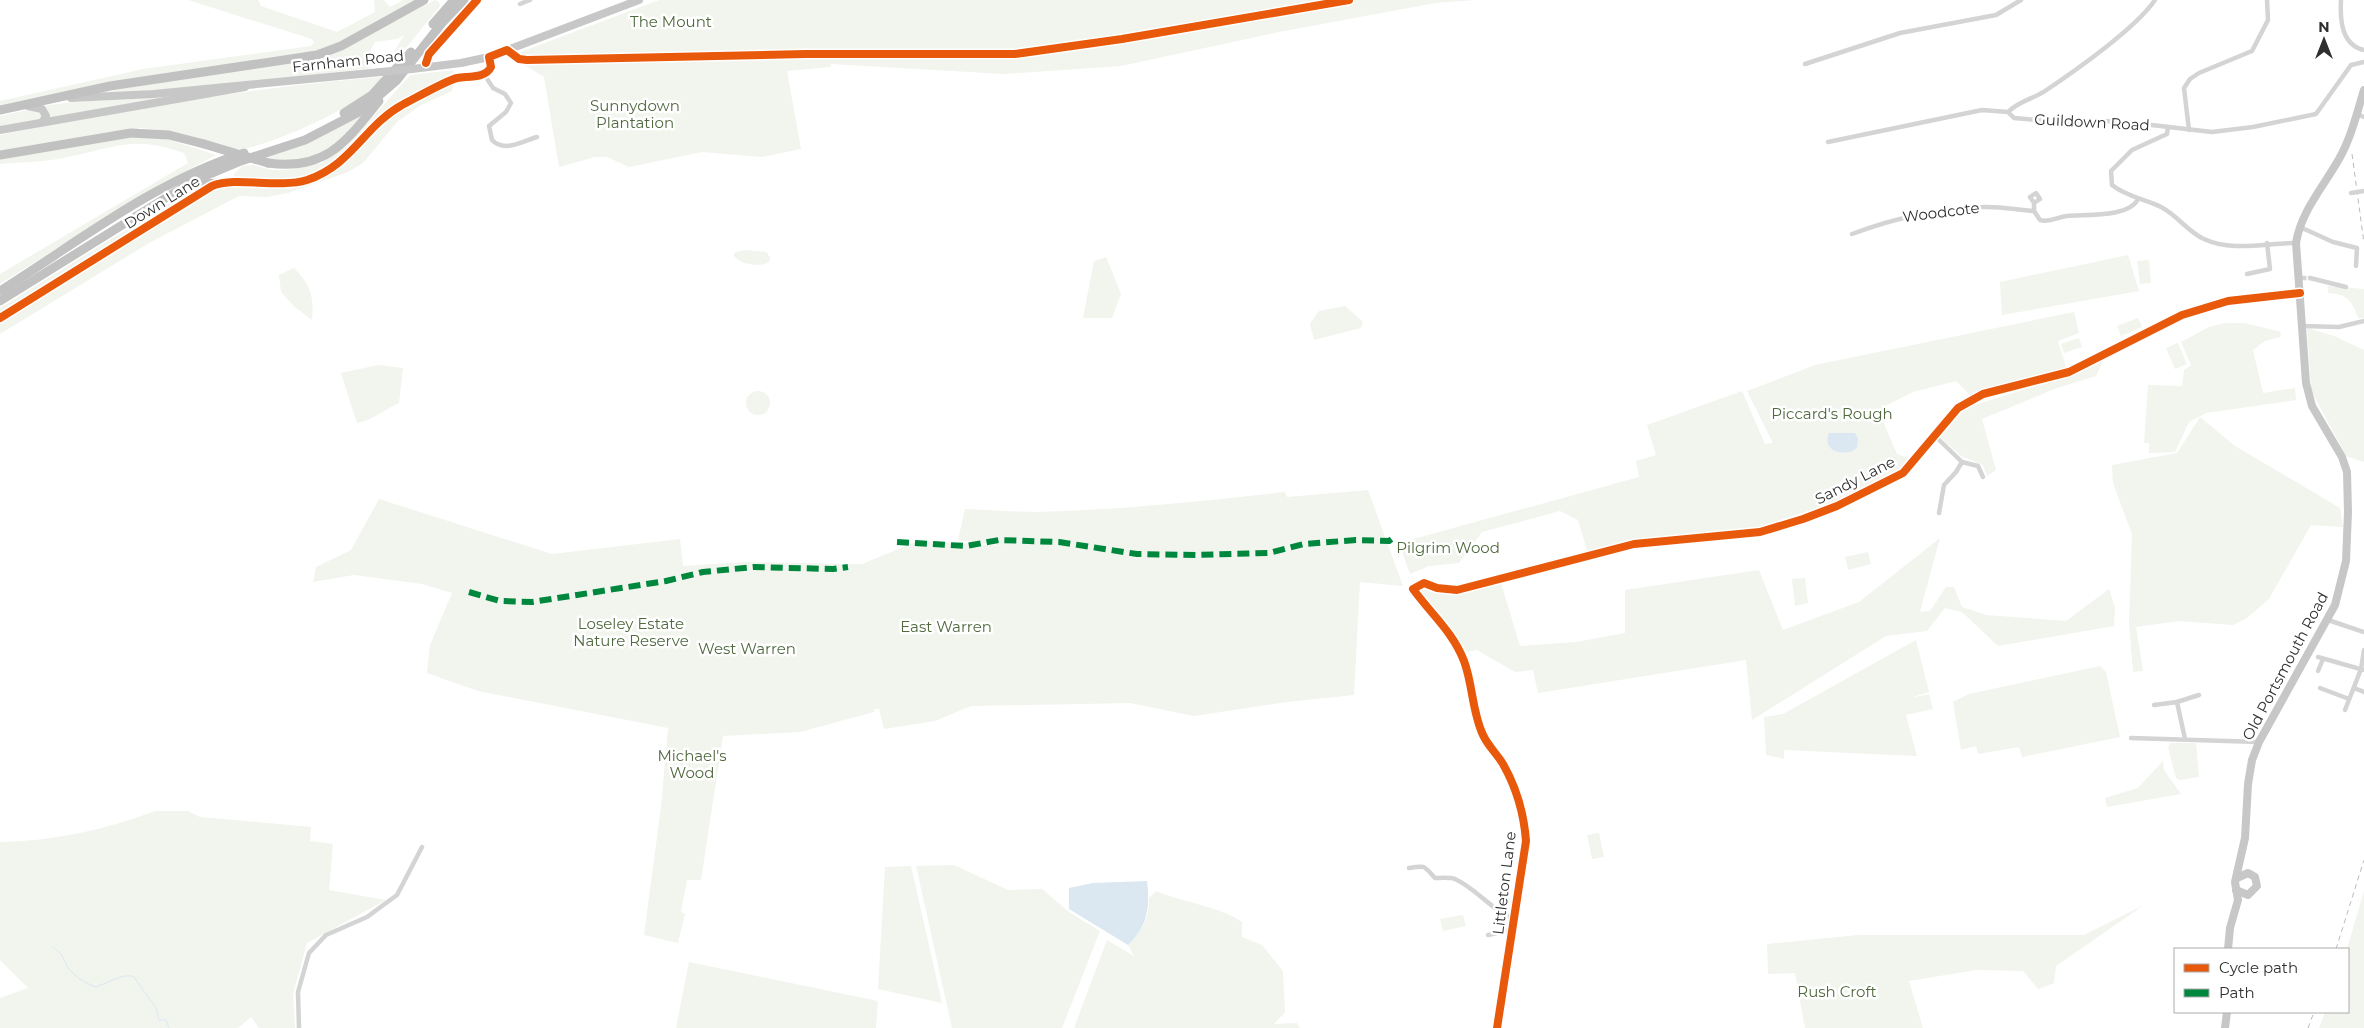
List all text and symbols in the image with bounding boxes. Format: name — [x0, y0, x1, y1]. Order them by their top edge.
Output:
park label: The Mount — [630, 12, 712, 31]
north arrow — [2299, 15, 2349, 65]
text: N — [2318, 18, 2330, 36]
street label: Farnham Road — [291, 46, 405, 76]
park label: Sunnydown Plantation — [590, 96, 680, 132]
street label: Guildown Road — [2034, 109, 2150, 135]
street label: Down Lane — [121, 171, 203, 233]
street label: Woodcote — [1901, 198, 1981, 226]
park label: Piccard's Rough — [1771, 404, 1893, 423]
street label: Sandy Lane — [1812, 452, 1898, 508]
park label: Pilgrim Wood — [1396, 538, 1500, 557]
street label: Old Portsmouth Road — [2238, 589, 2332, 743]
park label: Loseley Estate Nature Reserve — [573, 614, 689, 650]
park label: East Warren — [900, 617, 992, 636]
park label: West Warren — [698, 639, 796, 658]
park label: Michael's Wood — [657, 746, 727, 782]
street label: Littleton Lane — [1488, 830, 1520, 936]
legend — [2174, 948, 2349, 1013]
text: Cycle path — [2219, 958, 2298, 977]
park label: Rush Croft — [1797, 982, 1877, 1001]
text: Path — [2219, 983, 2255, 1002]

